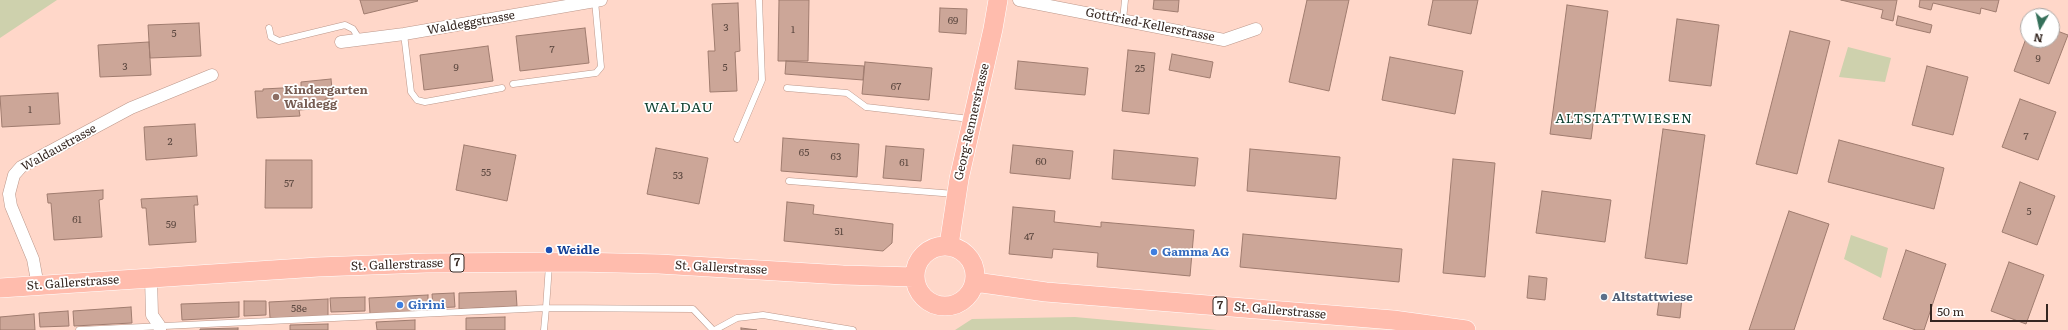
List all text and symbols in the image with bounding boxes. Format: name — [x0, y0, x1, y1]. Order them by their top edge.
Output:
street label: Gottfried-Kellerstrasse — [1084, 5, 1216, 45]
street label: Waldeggstrasse — [426, 8, 516, 38]
north arrow — [2020, 8, 2060, 48]
house number: 69 — [948, 15, 958, 27]
house number: 3 — [723, 22, 729, 34]
house number: 1 — [791, 24, 795, 36]
house number: 5 — [171, 28, 177, 40]
text: N — [2032, 30, 2044, 47]
house number: 7 — [549, 44, 555, 56]
house number: 9 — [2035, 53, 2041, 65]
house number: 3 — [122, 61, 128, 73]
house number: 9 — [453, 62, 459, 74]
house number: 5 — [722, 62, 728, 74]
street label: Georg-Rennerstrasse — [952, 62, 992, 182]
house number: 25 — [1135, 63, 1145, 75]
house number: 67 — [891, 81, 901, 93]
place label: Kindergarten Waldegg — [284, 83, 368, 111]
marker: Kindergarten Waldegg — [271, 92, 281, 102]
district label: WALDAU — [644, 100, 714, 116]
house number: 1 — [28, 104, 32, 116]
district label: ALTSTATTWIESEN — [1555, 111, 1693, 127]
street label: Waldaustrasse — [19, 121, 99, 175]
house number: 7 — [2023, 131, 2029, 143]
house number: 2 — [167, 136, 173, 148]
house number: 65 — [799, 147, 809, 159]
house number: 63 — [831, 151, 841, 163]
house number: 60 — [1035, 156, 1047, 168]
house number: 61 — [899, 157, 909, 169]
house number: 55 — [481, 167, 491, 179]
house number: 53 — [673, 170, 683, 182]
house number: 57 — [284, 178, 294, 190]
house number: 5 — [2026, 206, 2032, 218]
house number: 61 — [72, 214, 82, 226]
house number: 59 — [166, 219, 176, 231]
house number: 51 — [834, 226, 844, 238]
house number: 47 — [1024, 231, 1034, 243]
place label: Weidle — [557, 243, 599, 257]
marker: Weidle — [544, 245, 554, 255]
place label: Gamma AG — [1162, 245, 1229, 259]
marker: Gamma AG — [1149, 247, 1159, 257]
road number: 7 — [450, 254, 464, 272]
street label: St. Gallerstrasse — [351, 256, 443, 274]
street label: St. Gallerstrasse — [674, 258, 768, 278]
street label: St. Gallerstrasse — [26, 273, 120, 293]
place label: Altstattwiese — [1612, 290, 1693, 304]
marker: Altstattwiese — [1599, 292, 1609, 302]
scale bar — [1932, 296, 2050, 322]
road number: 7 — [1213, 297, 1227, 315]
place label: Girini — [408, 298, 445, 312]
marker: Girini — [395, 300, 405, 310]
street label: St. Gallerstrasse — [1233, 300, 1327, 322]
text: 50 m — [1937, 302, 1964, 320]
house number: 58e — [291, 303, 307, 315]

